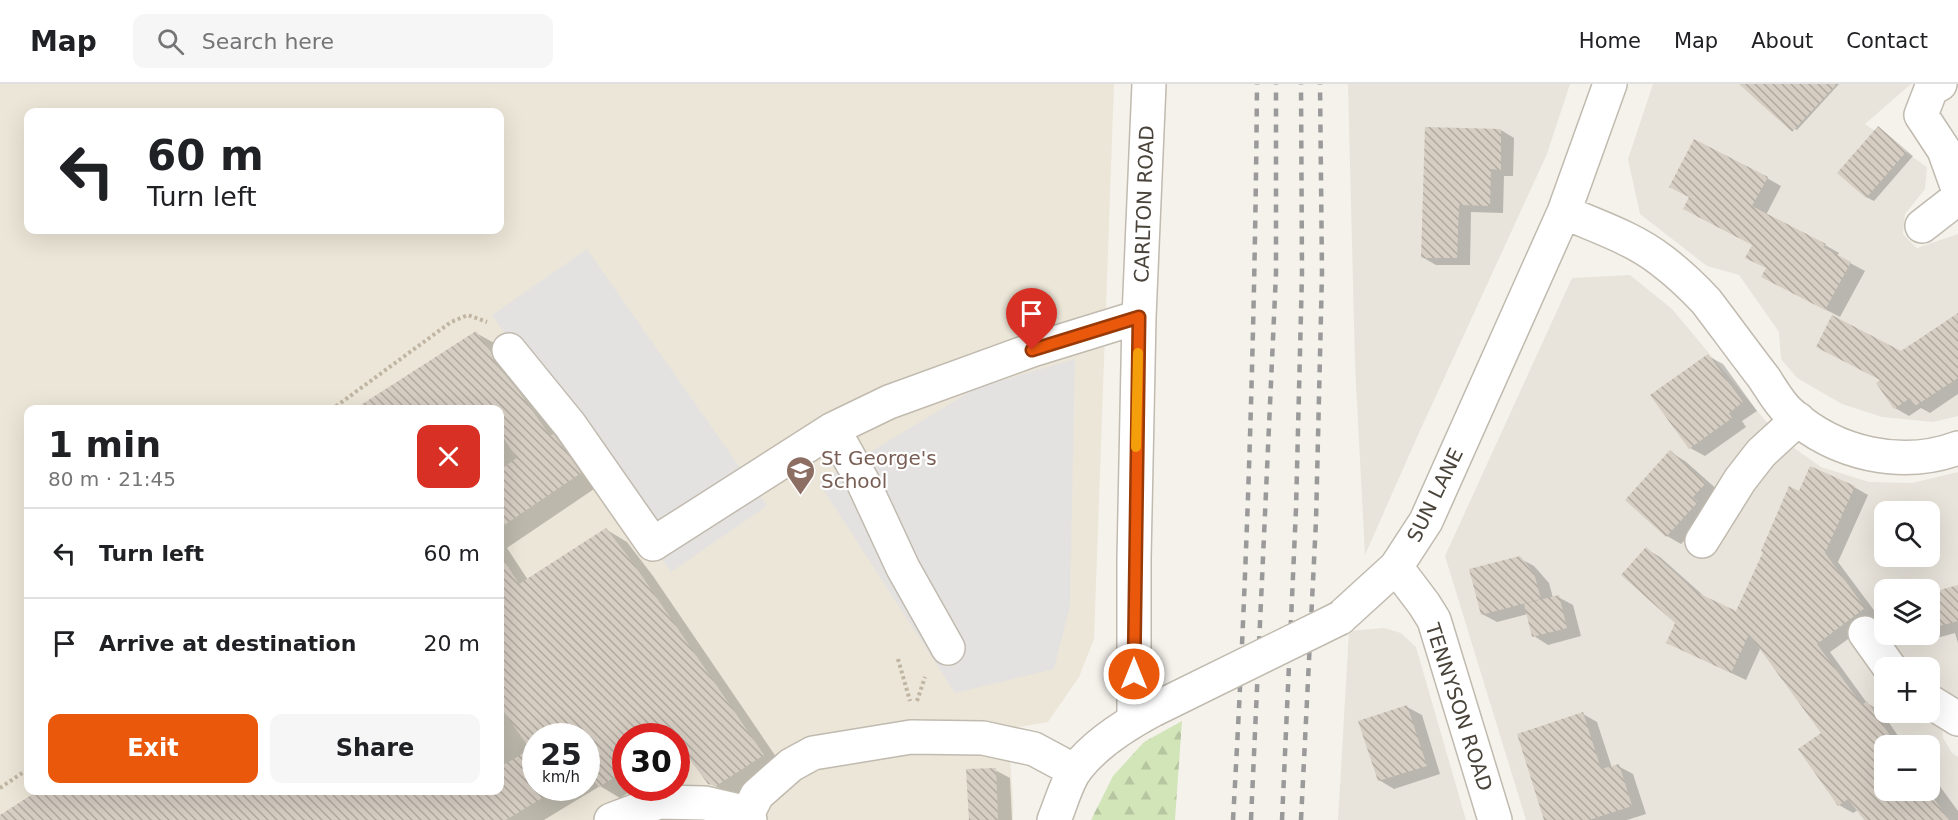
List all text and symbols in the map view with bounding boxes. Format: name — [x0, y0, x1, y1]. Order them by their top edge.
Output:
search box — [133, 14, 553, 68]
text: Map — [30, 25, 97, 58]
icon: search — [154, 25, 187, 58]
text: Search here — [202, 29, 334, 54]
text: Home — [1579, 29, 1641, 53]
text: Map — [1674, 29, 1718, 53]
text: About — [1751, 29, 1813, 53]
text: Contact — [1846, 29, 1928, 53]
street label: CARLTON ROAD — [1129, 125, 1159, 283]
text: 60 m — [147, 131, 264, 180]
icon: left — [48, 132, 126, 210]
text: Turn left — [147, 181, 257, 212]
pin — [1006, 288, 1057, 350]
icon: arrive — [1015, 297, 1048, 330]
text: 1 min — [48, 424, 161, 465]
button: close — [417, 425, 480, 488]
street label: SUN LANE — [1402, 444, 1468, 546]
place label: St George's School — [821, 446, 937, 493]
school or university icon: St George's School — [784, 454, 816, 496]
text: 80 m · 21:45 — [48, 467, 176, 491]
map controls — [1874, 501, 1940, 801]
button: search — [1874, 501, 1940, 567]
icon: left — [48, 537, 81, 570]
text: Turn left — [99, 541, 204, 566]
text: 60 m — [424, 541, 480, 566]
button: layers — [1874, 579, 1940, 645]
street label: TENNYSON ROAD — [1420, 619, 1497, 794]
icon: arrive — [48, 627, 81, 660]
text: Arrive at destination — [99, 631, 356, 656]
text: 20 m — [424, 631, 480, 656]
position arrow — [1102, 642, 1166, 706]
button: + — [1874, 657, 1940, 723]
button: Exit — [48, 714, 258, 783]
button: Share — [270, 714, 480, 783]
speed limit sign: 30 — [612, 723, 690, 801]
button: − — [1874, 735, 1940, 801]
text: 25 — [540, 737, 582, 772]
text: km/h — [542, 768, 580, 786]

